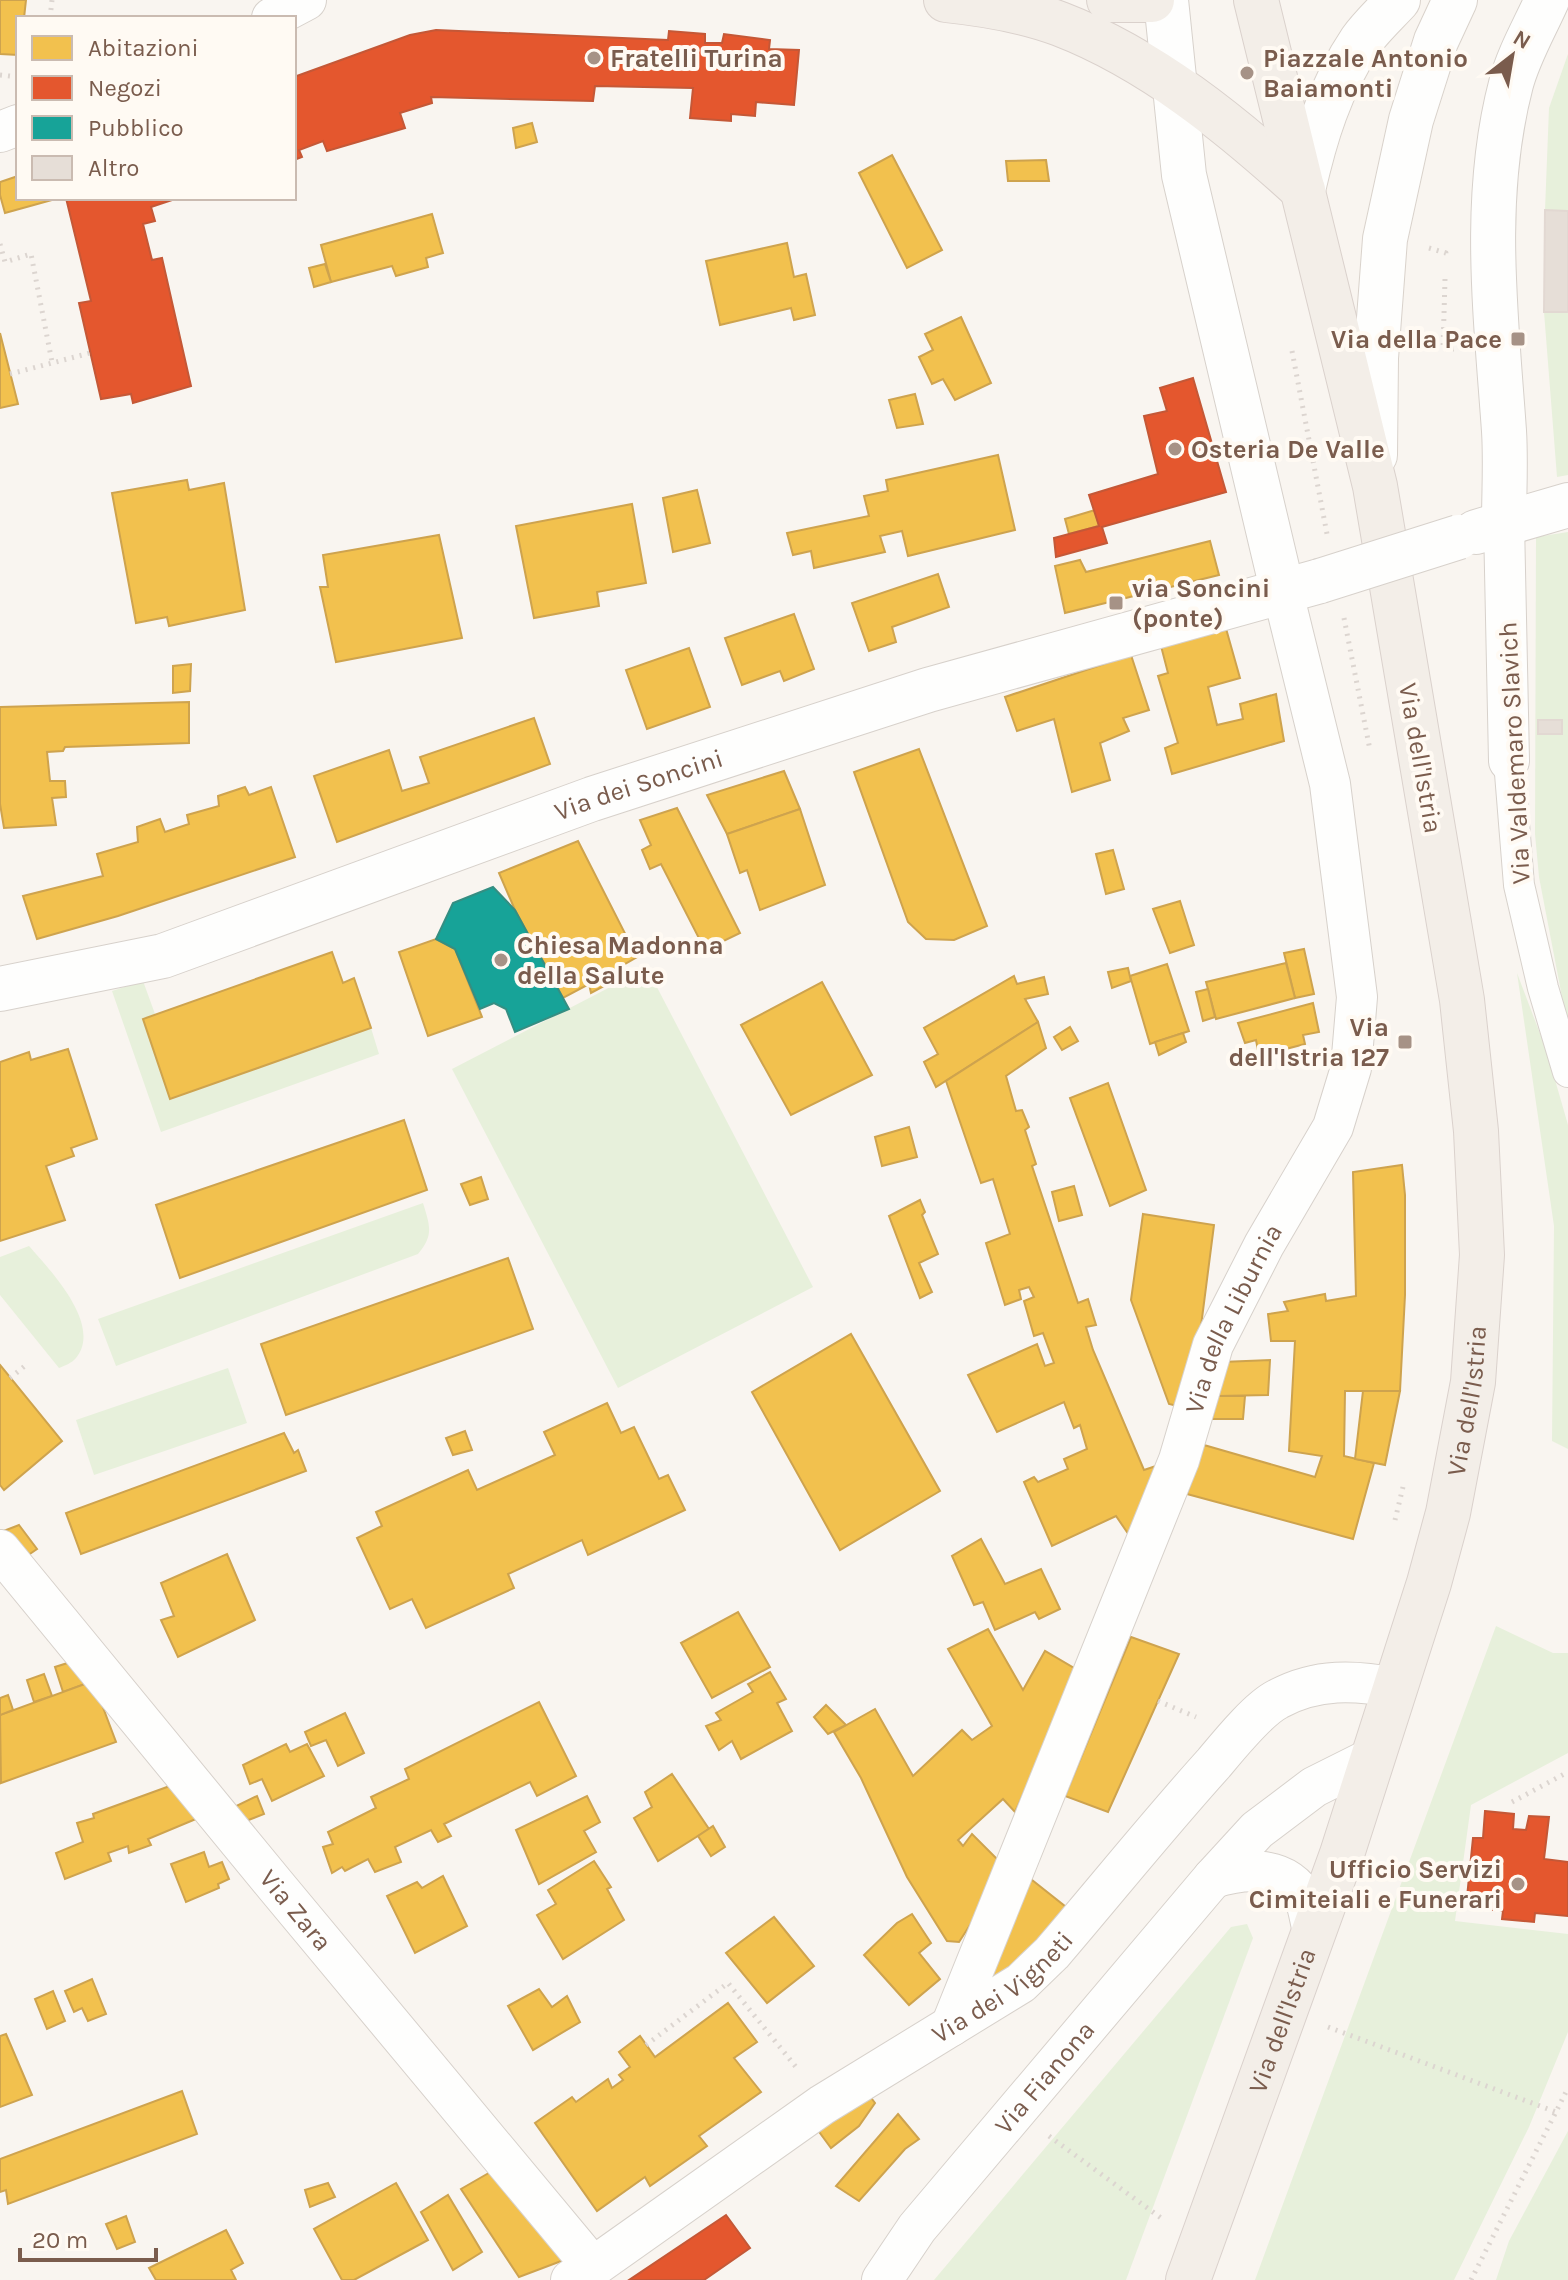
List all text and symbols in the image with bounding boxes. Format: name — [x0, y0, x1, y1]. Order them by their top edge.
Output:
legend — [16, 16, 296, 200]
north arrow — [1472, 16, 1552, 96]
text: N — [1508, 25, 1535, 55]
text: Abitazioni — [88, 34, 199, 62]
place label: Fratelli Turina — [610, 43, 783, 74]
place label: Piazzale Antonio Baiamonti — [1263, 43, 1468, 104]
marker: Fratelli Turina — [585, 49, 603, 67]
marker: Piazzale Antonio Baiamonti — [1238, 64, 1256, 82]
text: Negozi — [88, 74, 162, 102]
text: Pubblico — [88, 114, 184, 142]
text: Altro — [88, 154, 139, 182]
place label: Via della Pace — [1331, 324, 1502, 355]
marker: Via della Pace — [1509, 330, 1527, 348]
place label: Osteria De Valle — [1191, 434, 1385, 465]
marker: Osteria De Valle — [1166, 440, 1184, 458]
place label: via Soncini (ponte) — [1132, 573, 1270, 634]
marker: via Soncini (ponte) — [1107, 594, 1125, 612]
street label: Via Valdemaro Slavich — [1492, 621, 1537, 885]
street label: Via dell'Istria — [1392, 681, 1449, 836]
street label: Via dei Soncini — [550, 743, 727, 827]
place label: Chiesa Madonna della Salute — [517, 930, 724, 991]
marker: Chiesa Madonna della Salute — [492, 951, 510, 969]
place label: Via dell'Istria 127 — [1228, 1012, 1389, 1073]
marker: Via dell'Istria 127 — [1396, 1033, 1414, 1051]
street label: Via della Liburnia — [1179, 1218, 1289, 1417]
street label: Via dell'Istria — [1440, 1325, 1493, 1479]
place label: Ufficio Servizi Cimiteiali e Funerari — [1249, 1854, 1502, 1915]
street label: Via Zara — [253, 1863, 338, 1957]
marker: Ufficio Servizi Cimiteiali e Funerari — [1509, 1875, 1527, 1893]
street label: Via dei Vigneti — [926, 1925, 1080, 2050]
street label: Via dell'Istria — [1242, 1944, 1323, 2097]
street label: Via Fianona — [988, 2015, 1101, 2141]
scale bar — [20, 2212, 156, 2262]
text: 20 m — [32, 2226, 88, 2254]

